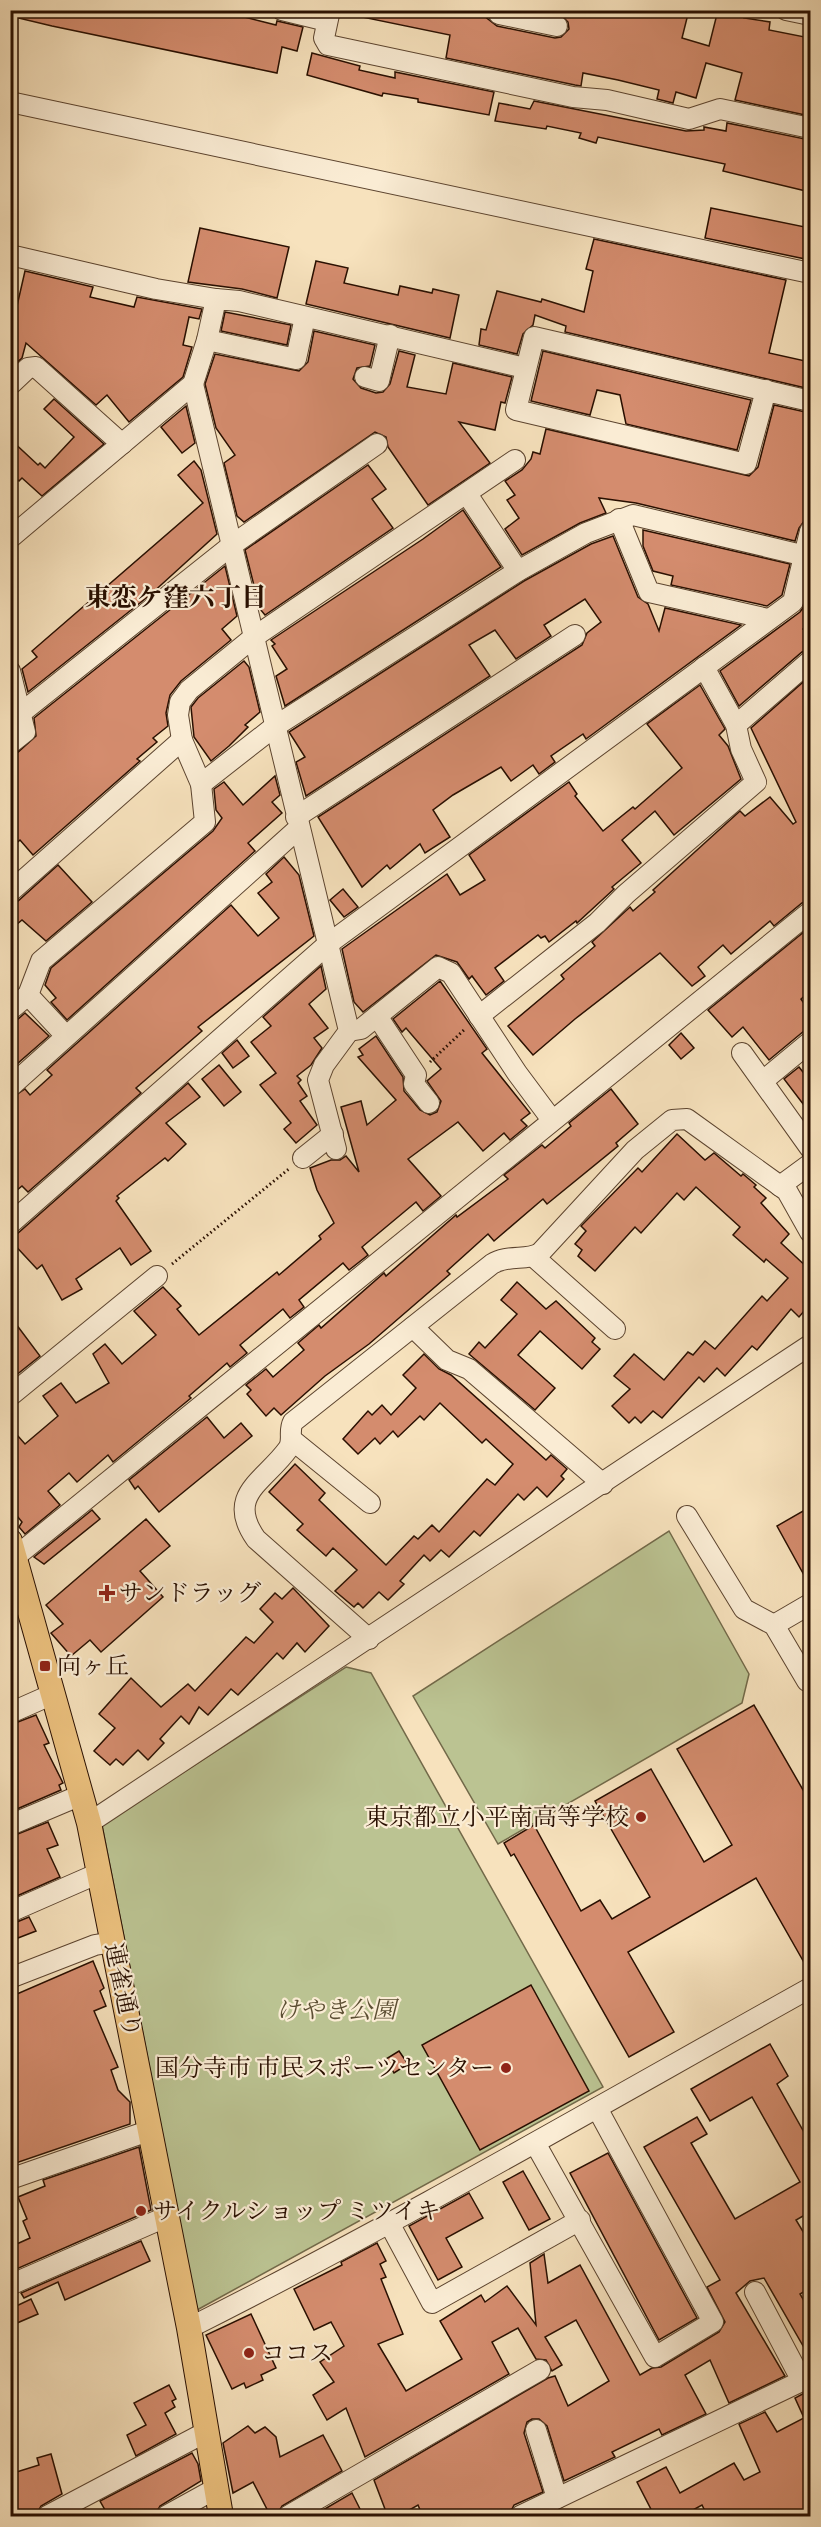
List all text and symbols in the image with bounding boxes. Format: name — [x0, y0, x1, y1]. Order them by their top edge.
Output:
district label: 東恋ケ窪六丁目 — [85, 582, 267, 614]
place label: サンドラッグ — [119, 1579, 261, 1609]
marker: サンドラッグ — [100, 1586, 114, 1600]
place label: 向ヶ丘 — [57, 1652, 129, 1682]
marker: 向ヶ丘 — [38, 1659, 52, 1673]
place label: 東京都立小平南高等学校 — [365, 1803, 629, 1833]
marker: 東京都立小平南高等学校 — [634, 1810, 648, 1824]
street label: 連雀通り — [97, 1940, 147, 2040]
park label: けやき公園 — [276, 1996, 400, 2026]
place label: 国分寺市 市民スポーツセンター — [155, 2054, 494, 2084]
marker: 国分寺市 市民スポーツセンター — [499, 2061, 513, 2075]
place label: サイクルショップ ミツイキ — [153, 2197, 441, 2227]
marker: サイクルショップ ミツイキ — [134, 2204, 148, 2218]
place label: ココス — [261, 2339, 333, 2369]
marker: ココス — [242, 2346, 256, 2360]

